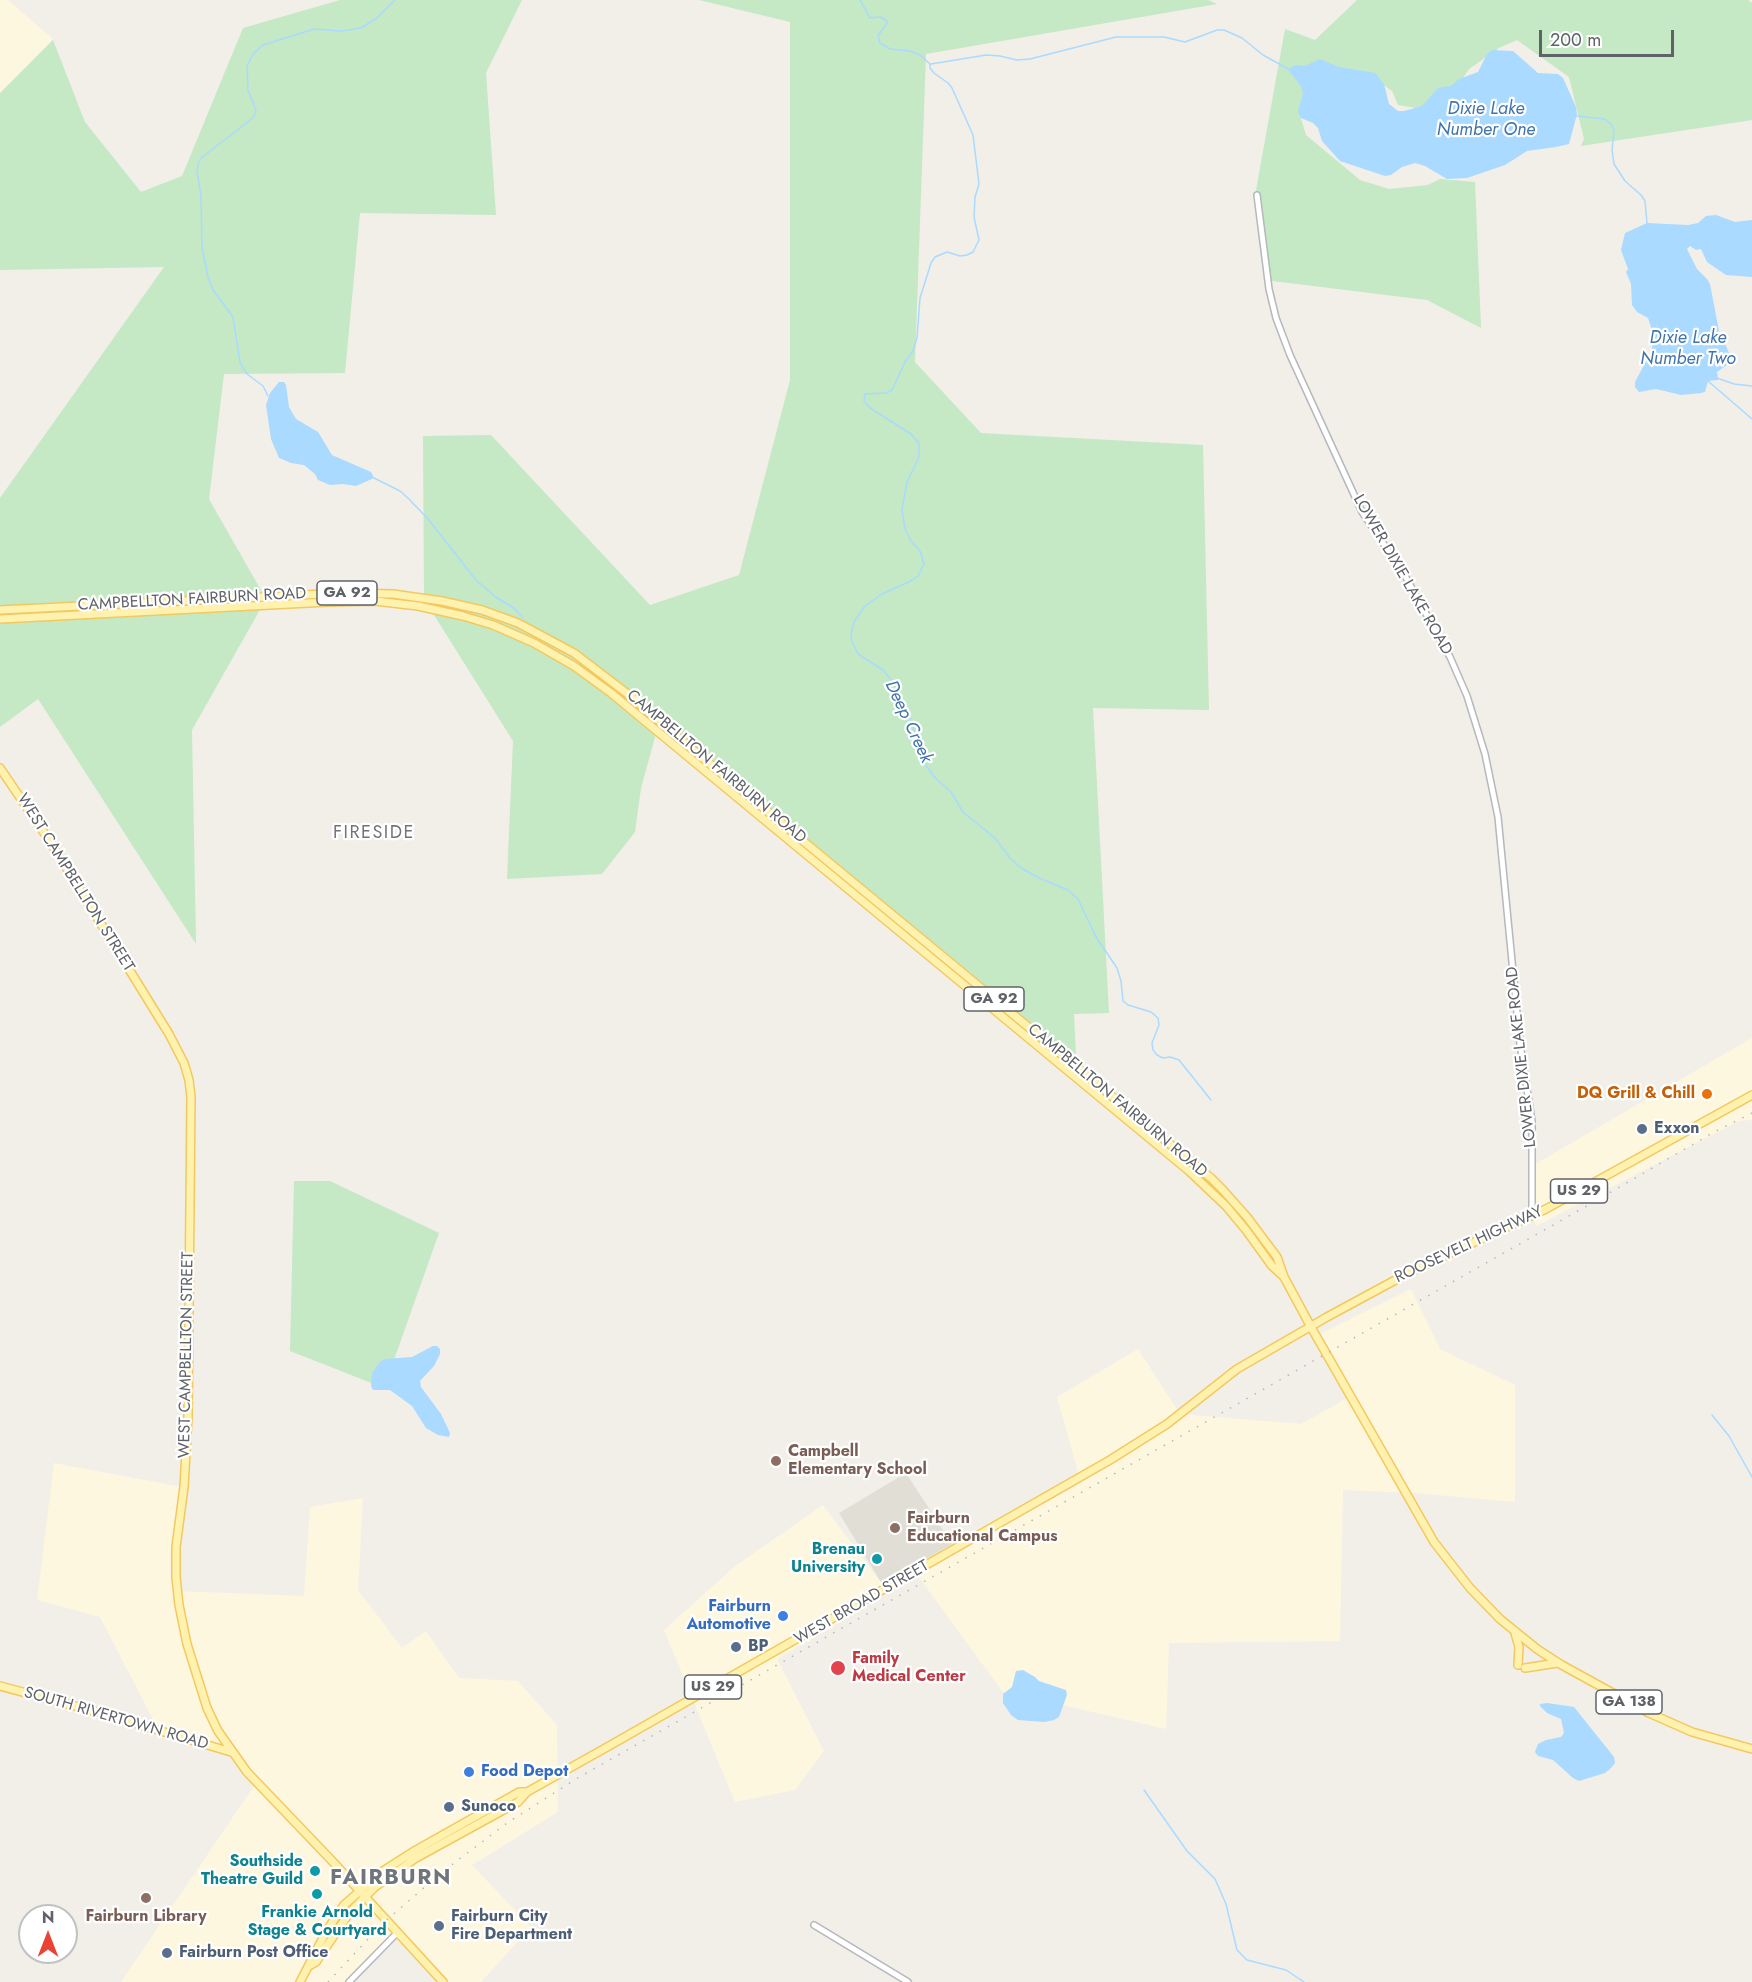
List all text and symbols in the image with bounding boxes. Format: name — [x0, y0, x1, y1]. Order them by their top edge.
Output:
scale bar — [1542, 18, 1677, 56]
text: 200 m — [1550, 27, 1601, 53]
water label: Dixie Lake Number One — [1437, 99, 1535, 142]
water label: Dixie Lake Number Two — [1640, 328, 1736, 370]
street label: LOWER DIXIE LAKE ROAD — [1348, 491, 1456, 659]
road number: GA 92 — [317, 581, 377, 605]
street label: CAMPBELLTON FAIRBURN ROAD — [77, 584, 307, 616]
water label: Deep Creek — [879, 677, 937, 767]
street label: CAMPBELLTON FAIRBURN ROAD — [622, 686, 810, 848]
street label: WEST CAMPBELLTON STREET — [12, 790, 138, 976]
district label: FIRESIDE — [333, 823, 415, 845]
street label: LOWER DIXIE LAKE ROAD — [1503, 966, 1541, 1148]
road number: GA 92 — [964, 987, 1024, 1011]
street label: CAMPBELLTON FAIRBURN ROAD — [1023, 1020, 1211, 1182]
place label: DQ Grill & Chill — [1577, 1084, 1695, 1104]
marker: DQ Grill & Chill — [1700, 1087, 1714, 1101]
place label: Exxon — [1654, 1119, 1700, 1139]
marker: Exxon — [1635, 1122, 1649, 1136]
road number: US 29 — [1550, 1179, 1608, 1203]
street label: ROOSEVELT HIGHWAY — [1392, 1202, 1546, 1288]
street label: WEST CAMPBELLTON STREET — [176, 1252, 198, 1458]
place label: Campbell Elementary School — [788, 1442, 927, 1480]
marker: Campbell Elementary School — [769, 1454, 783, 1468]
place label: Fairburn Educational Campus — [907, 1509, 1057, 1547]
marker: Fairburn Educational Campus — [888, 1521, 902, 1535]
place label: Brenau University — [791, 1540, 865, 1578]
marker: Brenau University — [870, 1552, 884, 1566]
street label: WEST BROAD STREET — [791, 1557, 933, 1649]
place label: Fairburn Automotive — [686, 1597, 771, 1635]
marker: Fairburn Automotive — [776, 1609, 790, 1623]
place label: BP — [748, 1637, 769, 1657]
marker: BP — [729, 1640, 743, 1654]
place label: Family Medical Center — [852, 1649, 966, 1687]
marker: Family Medical Center — [829, 1659, 847, 1677]
road number: US 29 — [684, 1675, 742, 1699]
street label: SOUTH RIVERTOWN ROAD — [22, 1683, 210, 1755]
road number: GA 138 — [1596, 1690, 1662, 1714]
place label: Food Depot — [481, 1762, 568, 1782]
marker: Food Depot — [462, 1765, 476, 1779]
place label: Sunoco — [461, 1797, 516, 1817]
marker: Sunoco — [442, 1800, 456, 1814]
place label: Southside Theatre Guild — [201, 1852, 303, 1890]
marker: Southside Theatre Guild — [308, 1864, 322, 1878]
district label: FAIRBURN — [330, 1866, 452, 1892]
marker: Frankie Arnold Stage & Courtyard — [310, 1887, 324, 1901]
marker: Fairburn Library — [139, 1891, 153, 1905]
place label: Frankie Arnold Stage & Courtyard — [247, 1903, 387, 1941]
north arrow — [18, 1904, 78, 1964]
text: N — [42, 1906, 54, 1929]
place label: Fairburn Library — [86, 1907, 206, 1927]
place label: Fairburn City Fire Department — [451, 1907, 572, 1945]
marker: Fairburn City Fire Department — [432, 1919, 446, 1933]
place label: Fairburn Post Office — [179, 1943, 328, 1963]
marker: Fairburn Post Office — [160, 1946, 174, 1960]

